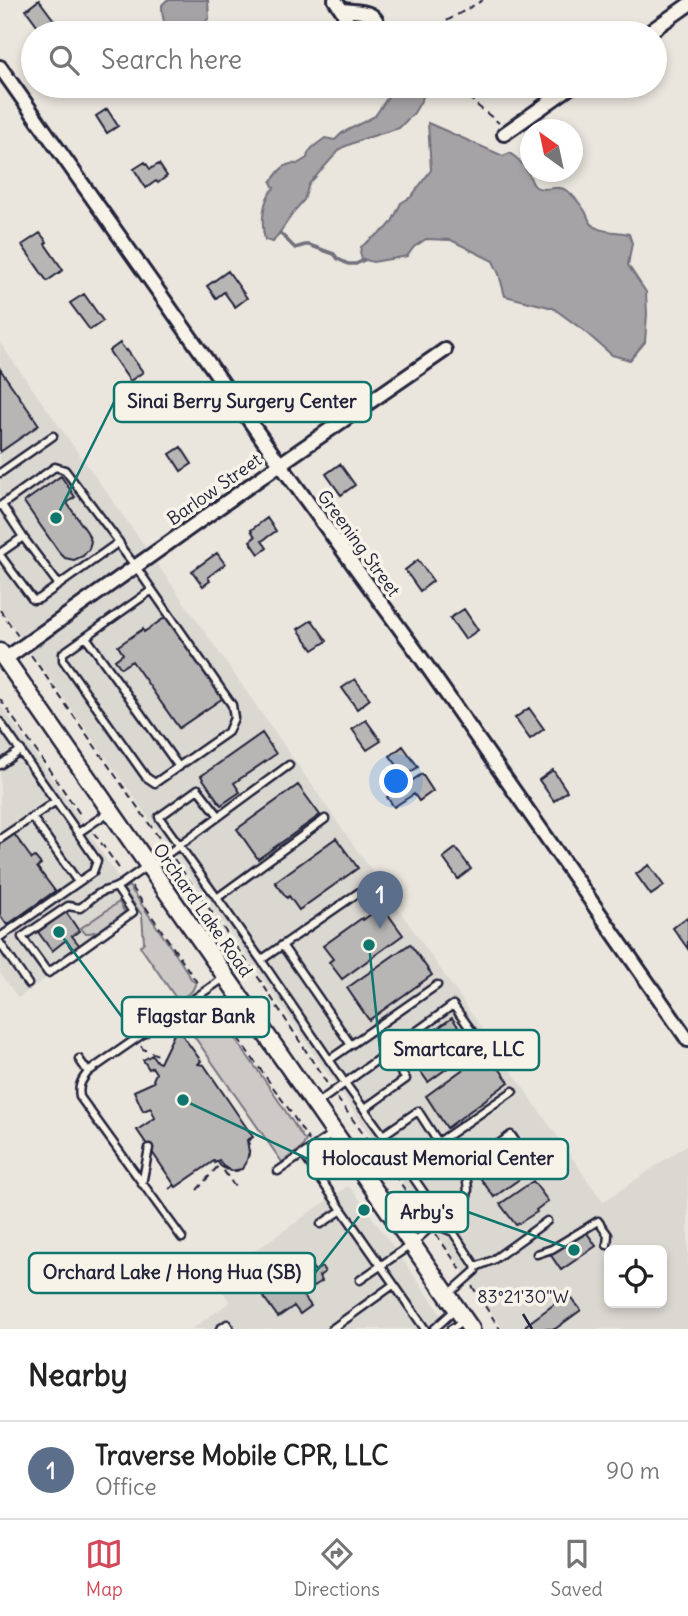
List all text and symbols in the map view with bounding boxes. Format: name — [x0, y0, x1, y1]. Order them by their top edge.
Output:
search box — [21, 21, 667, 98]
icon: search — [45, 41, 83, 79]
text: Search here — [101, 43, 242, 76]
north arrow — [520, 119, 583, 182]
callout: Sinai Berry Surgery Center — [114, 382, 371, 422]
text: Sinai Berry Surgery Center — [127, 389, 357, 413]
street label: Barlow Street — [162, 448, 266, 530]
street label: Greening Street — [313, 485, 405, 601]
your location — [379, 764, 413, 798]
street label: Orchard Lake Road — [148, 839, 258, 982]
pin: 1 — [357, 871, 403, 929]
callout: Flagstar Bank — [122, 997, 269, 1037]
text: Flagstar Bank — [137, 1004, 256, 1028]
callout: Smartcare, LLC — [380, 1030, 539, 1070]
text: Smartcare, LLC — [394, 1037, 525, 1061]
callout: Holocaust Memorial Center — [308, 1139, 568, 1179]
text: Holocaust Memorial Center — [322, 1146, 554, 1170]
callout: Arby's — [386, 1192, 468, 1232]
text: Arby's — [400, 1200, 454, 1224]
map controls — [604, 1245, 667, 1308]
button: locate — [604, 1245, 667, 1308]
callout: Orchard Lake / Hong Hua (SB) — [29, 1253, 315, 1293]
text: Orchard Lake / Hong Hua (SB) — [43, 1260, 301, 1284]
text: 83°21'30"W — [477, 1285, 569, 1308]
text: Nearby — [28, 1356, 128, 1394]
text: Traverse Mobile CPR, LLC — [95, 1439, 388, 1472]
text: 1 — [46, 1456, 56, 1485]
text: 90 m — [606, 1456, 660, 1485]
text: Office — [95, 1472, 157, 1501]
tab: Map — [85, 1535, 123, 1601]
tab: Directions — [294, 1535, 380, 1601]
tab: Saved — [551, 1535, 603, 1601]

